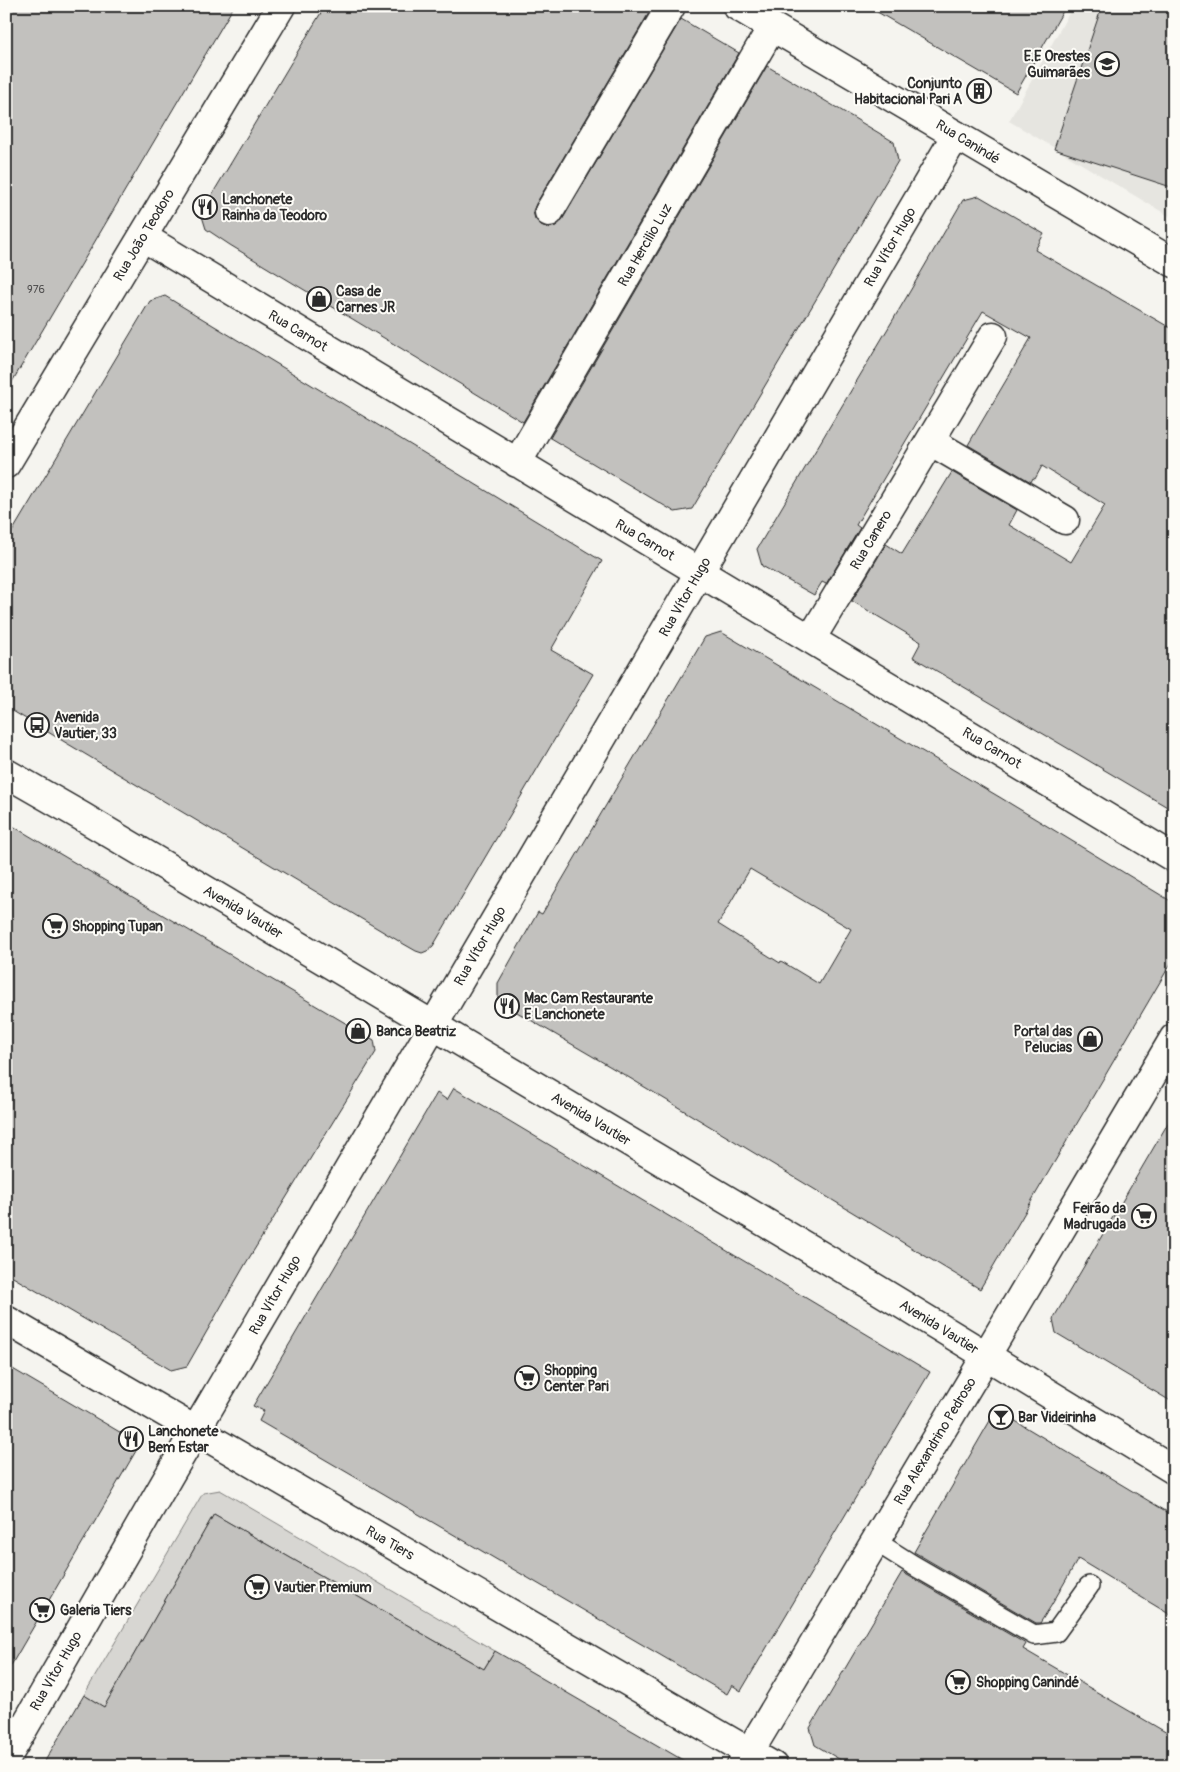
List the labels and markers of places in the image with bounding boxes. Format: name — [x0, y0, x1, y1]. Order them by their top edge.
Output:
place label: E.E Orestes Guimarães — [1024, 48, 1091, 81]
school or university icon: E.E Orestes Guimarães — [1094, 51, 1120, 77]
place label: Conjunto Habitacional Pari A — [854, 75, 962, 108]
building icon: Conjunto Habitacional Pari A — [966, 78, 992, 104]
place label: Lanchonete Rainha da Teodoro — [222, 191, 328, 224]
restaurant icon: Lanchonete Rainha da Teodoro — [192, 194, 218, 220]
place label: Casa de Carnes JR — [336, 283, 395, 316]
shop icon: Casa de Carnes JR — [306, 286, 332, 312]
place label: Avenida Vautier, 33 — [54, 709, 117, 742]
bus stop icon: Avenida Vautier, 33 — [24, 712, 50, 738]
supermarket icon: Shopping Tupan — [42, 913, 68, 939]
place label: Shopping Tupan — [72, 918, 163, 935]
place label: Mac Cam Restaurante E Lanchonete — [524, 990, 654, 1023]
restaurant icon: Mac Cam Restaurante E Lanchonete — [494, 993, 520, 1019]
shop icon: Banca Beatriz — [345, 1018, 371, 1044]
place label: Banca Beatriz — [376, 1023, 457, 1040]
place label: Portal das Pelucias — [1014, 1023, 1073, 1056]
shop icon: Portal das Pelucias — [1077, 1026, 1103, 1052]
place label: Feirão da Madrugada — [1064, 1200, 1126, 1233]
supermarket icon: Feirão da Madrugada — [1131, 1203, 1157, 1229]
place label: Shopping Center Pari — [544, 1362, 609, 1395]
supermarket icon: Shopping Center Pari — [514, 1365, 540, 1391]
bar icon: Bar Videirinha — [988, 1404, 1014, 1430]
place label: Bar Videirinha — [1018, 1409, 1097, 1426]
place label: Lanchonete Bem Estar — [148, 1423, 219, 1456]
restaurant icon: Lanchonete Bem Estar — [118, 1426, 144, 1452]
supermarket icon: Vautier Premium — [244, 1574, 270, 1600]
place label: Vautier Premium — [274, 1579, 372, 1596]
supermarket icon: Galeria Tiers — [29, 1597, 55, 1623]
place label: Galeria Tiers — [60, 1602, 132, 1619]
supermarket icon: Shopping Canindé — [945, 1669, 971, 1695]
place label: Shopping Canindé — [976, 1674, 1080, 1691]

